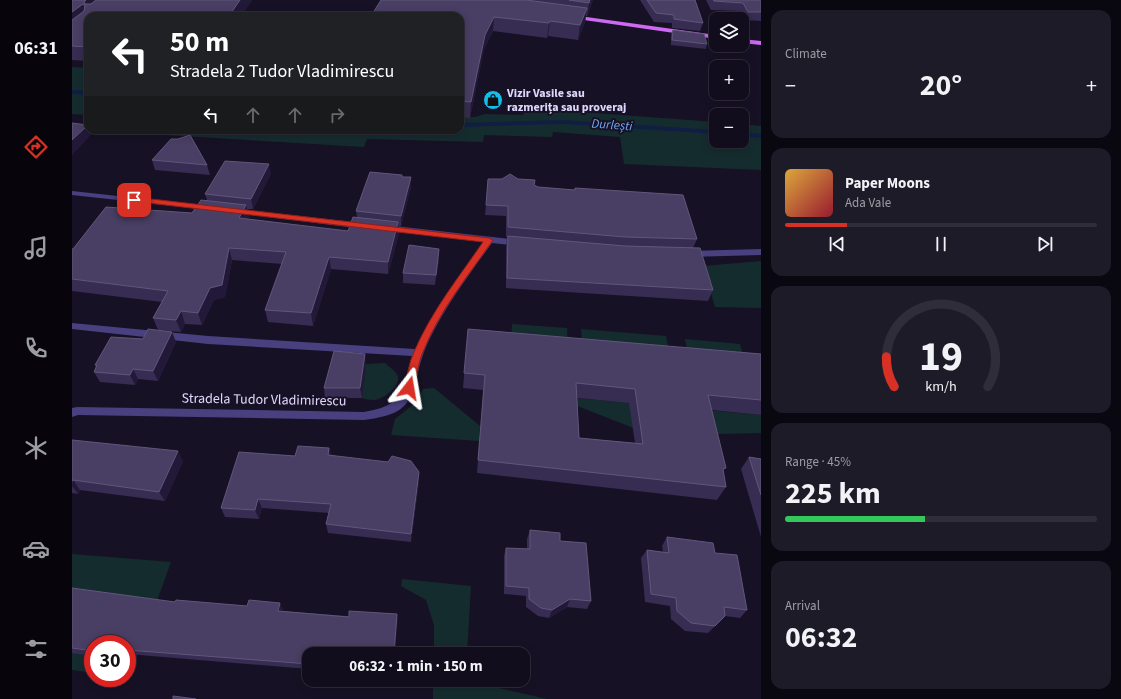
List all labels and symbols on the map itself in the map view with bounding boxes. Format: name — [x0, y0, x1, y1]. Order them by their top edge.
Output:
place label: Vizir Vasile sau razmerița sau proveraj — [506, 85, 626, 116]
shop icon: Vizir Vasile sau razmerița sau proveraj — [482, 89, 504, 111]
water label: Durlești — [591, 115, 634, 135]
pin — [117, 183, 151, 217]
position arrow — [388, 367, 430, 409]
street label: Stradela Tudor Vladimirescu — [181, 389, 347, 411]
speed limit sign: 30 — [84, 635, 136, 687]

